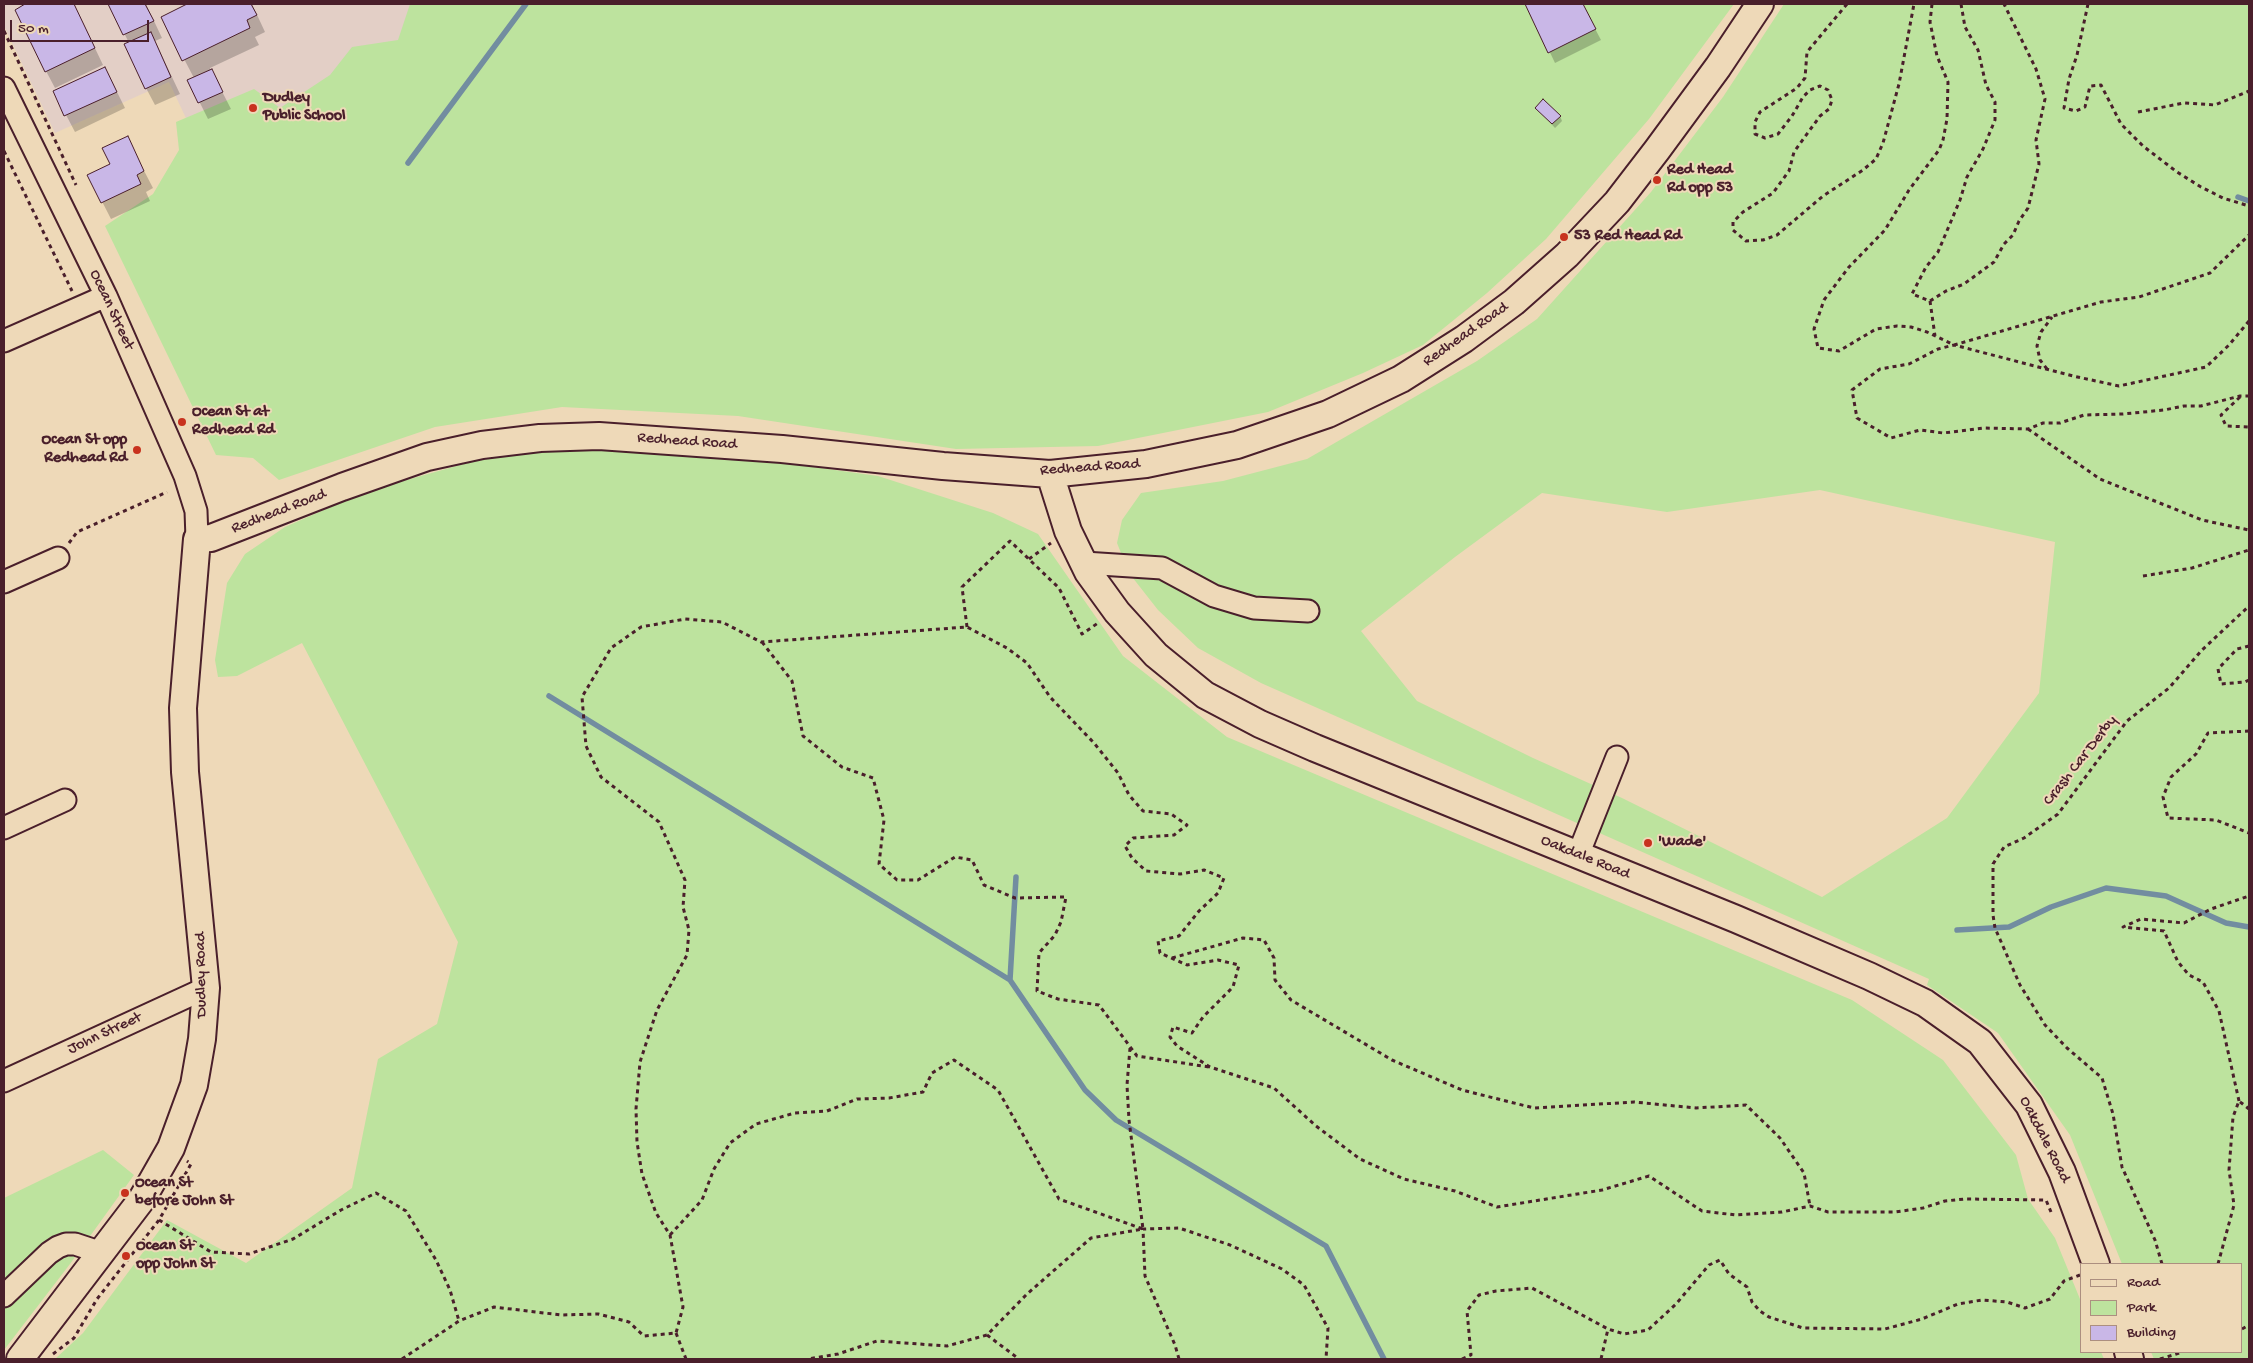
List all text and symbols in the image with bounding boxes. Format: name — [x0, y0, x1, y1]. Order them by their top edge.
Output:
scale bar — [12, 10, 151, 42]
text: 50 m — [18, 20, 49, 38]
place label: Dudley Public School — [263, 89, 346, 127]
marker: Dudley Public School — [247, 102, 259, 114]
place label: Red Head Rd opp 53 — [1667, 161, 1733, 199]
marker: Red Head Rd opp 53 — [1651, 174, 1663, 186]
place label: 53 Red Head Rd — [1574, 227, 1682, 247]
marker: 53 Red Head Rd — [1558, 231, 1570, 243]
street label: Ocean Street — [84, 267, 138, 353]
street label: Redhead Road — [1420, 298, 1512, 372]
place label: Ocean St at Redhead Rd — [192, 403, 275, 441]
marker: Ocean St at Redhead Rd — [176, 416, 188, 428]
street label: Redhead Road — [637, 429, 737, 455]
place label: Ocean St opp Redhead Rd — [42, 431, 127, 469]
marker: Ocean St opp Redhead Rd — [131, 444, 143, 456]
street label: Redhead Road — [1040, 455, 1140, 481]
street label: Redhead Road — [229, 485, 329, 539]
street label: Crash Car Derby — [2040, 712, 2122, 810]
street label: Oakdale Road — [1538, 831, 1632, 885]
place label: 'Wade' — [1658, 833, 1706, 853]
marker: 'Wade' — [1642, 837, 1654, 849]
street label: Dudley Road — [192, 932, 212, 1018]
street label: John Street — [65, 1009, 145, 1059]
street label: Oakdale Road — [2014, 1094, 2074, 1186]
place label: Ocean St before John St — [135, 1174, 233, 1212]
marker: Ocean St before John St — [119, 1187, 131, 1199]
place label: Ocean St opp John St — [136, 1237, 215, 1275]
marker: Ocean St opp John St — [120, 1250, 132, 1262]
legend — [2080, 1263, 2243, 1353]
text: Road — [2127, 1274, 2160, 1292]
text: Park — [2127, 1299, 2156, 1317]
text: Building — [2127, 1324, 2176, 1342]

